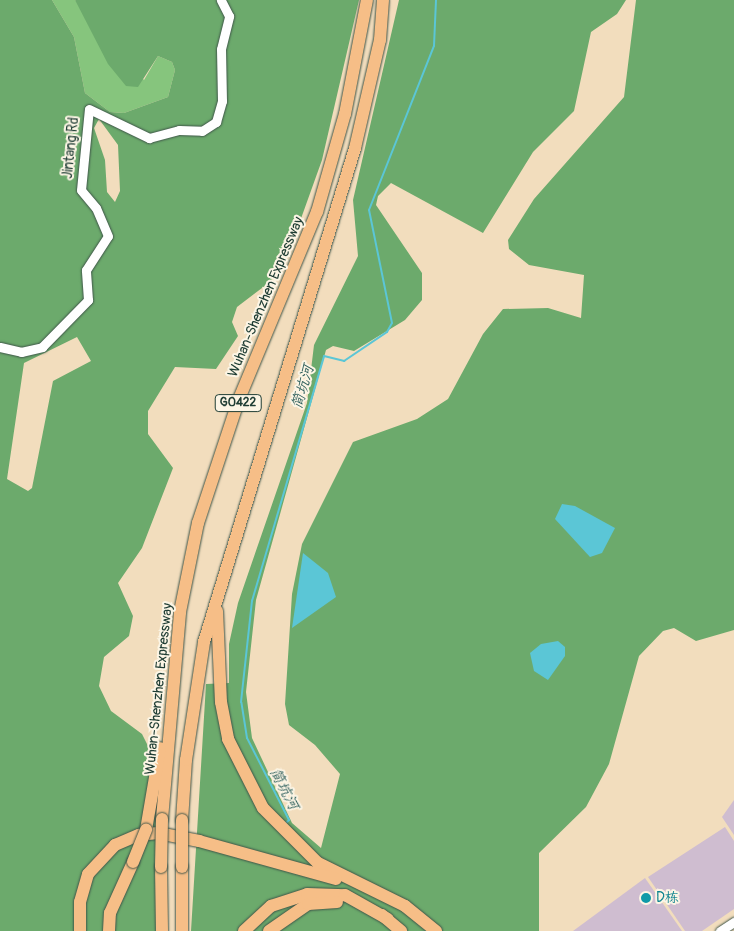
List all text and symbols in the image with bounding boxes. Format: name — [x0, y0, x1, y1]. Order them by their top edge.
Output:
street label: Jintang Rd — [59, 117, 83, 179]
street label: Wuhan-Shenzhen Expressway — [225, 214, 307, 380]
water label: 简坑河 — [288, 363, 318, 411]
road number: G0422 — [214, 393, 262, 412]
street label: Wuhan-Shenzhen Expressway — [142, 602, 176, 776]
water label: 简坑河 — [265, 765, 303, 813]
place label: D栋 — [656, 890, 679, 906]
marker: D栋 — [640, 892, 652, 904]

